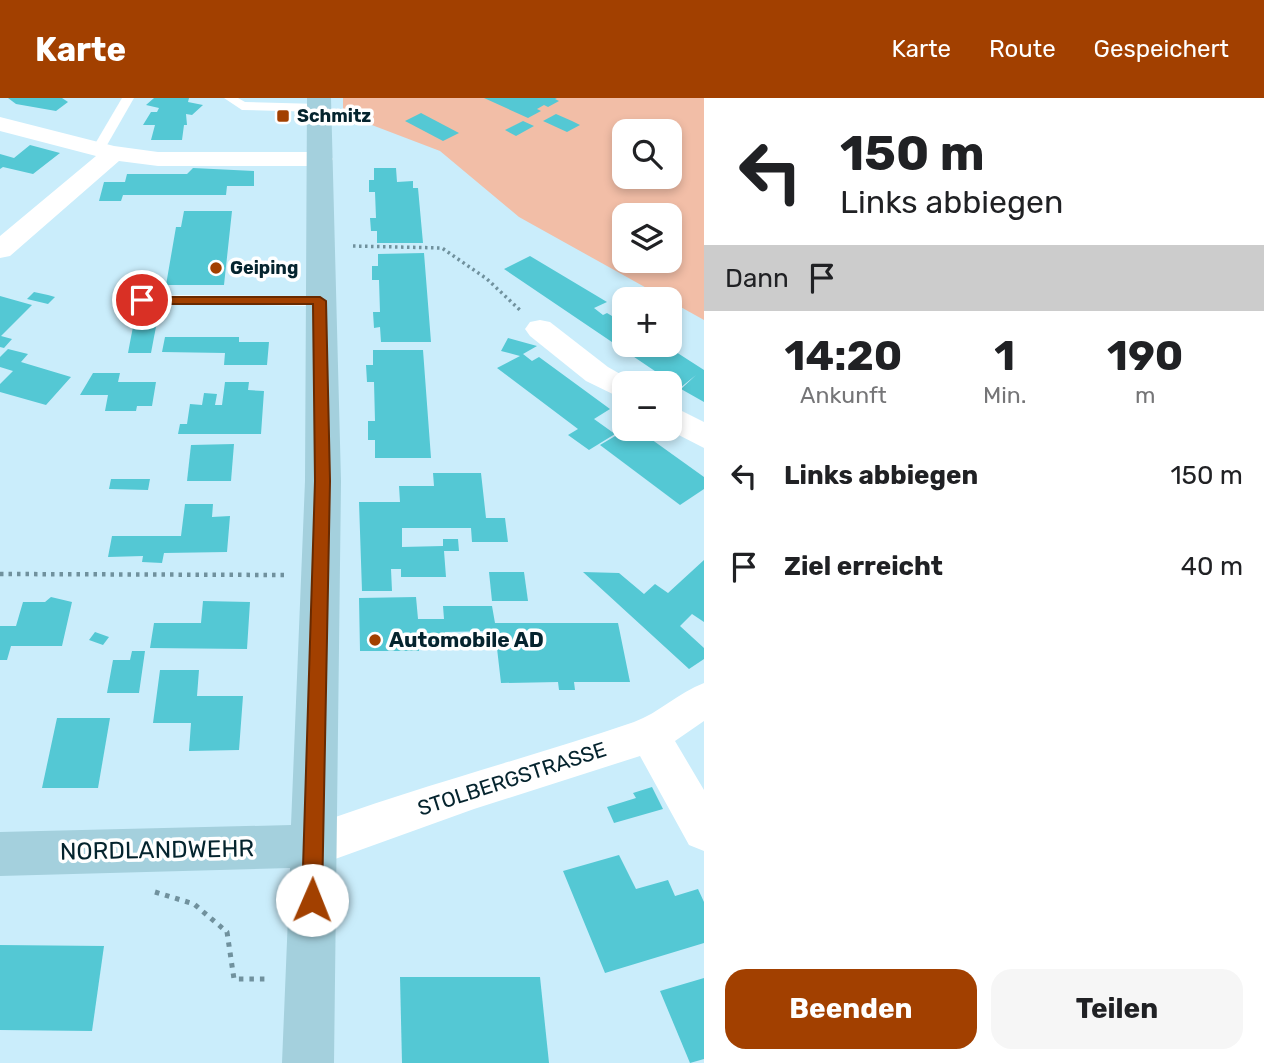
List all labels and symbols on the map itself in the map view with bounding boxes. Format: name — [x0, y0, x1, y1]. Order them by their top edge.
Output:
place label: Schmitz — [297, 105, 371, 127]
marker: Schmitz — [275, 108, 291, 124]
place label: Geiping — [230, 257, 298, 279]
marker: Geiping — [208, 260, 224, 276]
pin — [112, 270, 172, 330]
place label: Automobile AD — [389, 627, 544, 652]
marker: Automobile AD — [367, 632, 383, 648]
street label: STOLBERGSTRASSE — [414, 736, 609, 821]
street label: NORDLANDWEHR — [60, 834, 254, 866]
position arrow — [275, 863, 349, 937]

